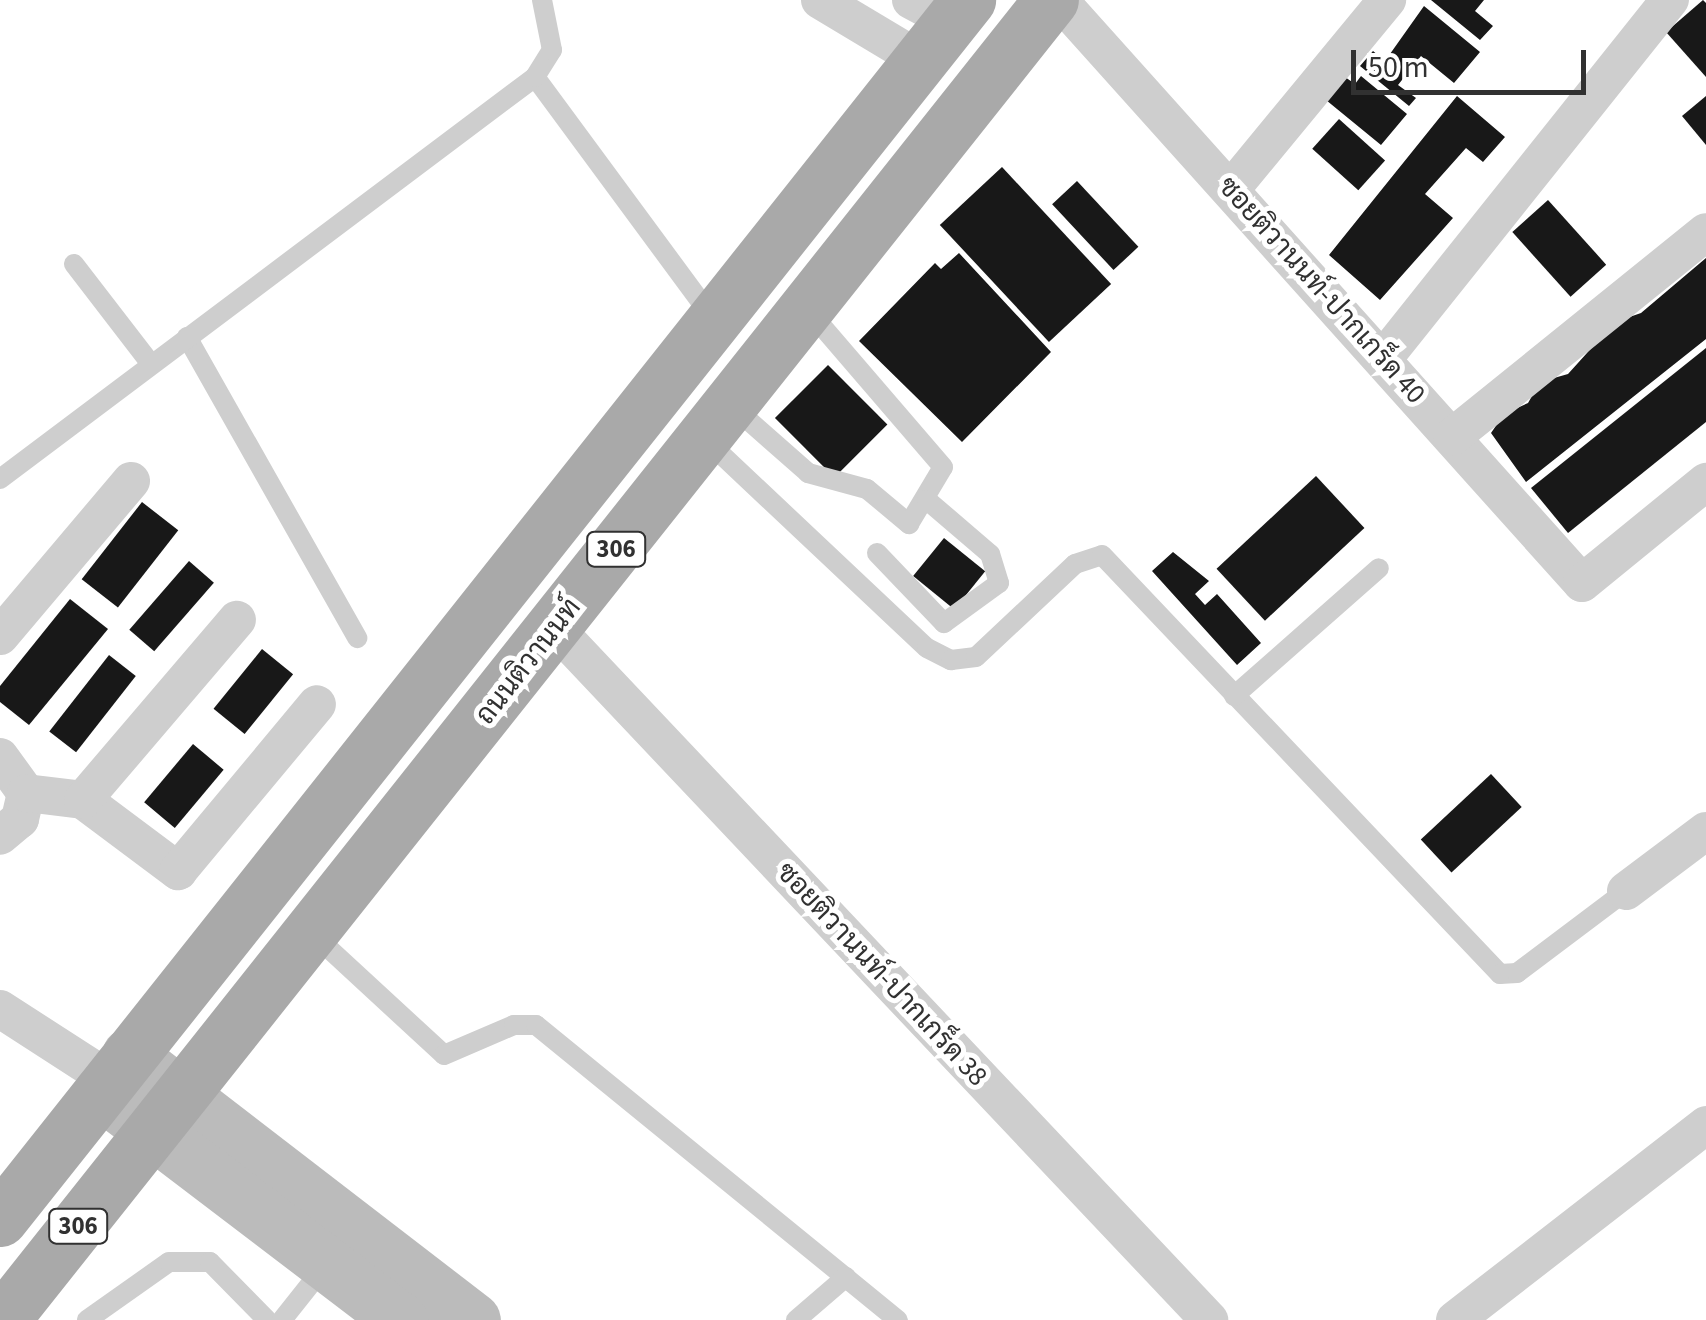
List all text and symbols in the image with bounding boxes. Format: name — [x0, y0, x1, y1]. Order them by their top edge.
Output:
scale bar — [1356, 30, 1591, 92]
text: 50 m — [1368, 46, 1429, 89]
street label: ซอยติวานนท์-ปากเกร็ด 40 — [1211, 170, 1433, 410]
road number: 306 — [586, 529, 646, 569]
street label: ถนนติวานนท์ — [468, 591, 588, 731]
street label: ซอยติวานนท์-ปากเกร็ด 38 — [770, 855, 994, 1093]
road number: 306 — [48, 1206, 108, 1246]

